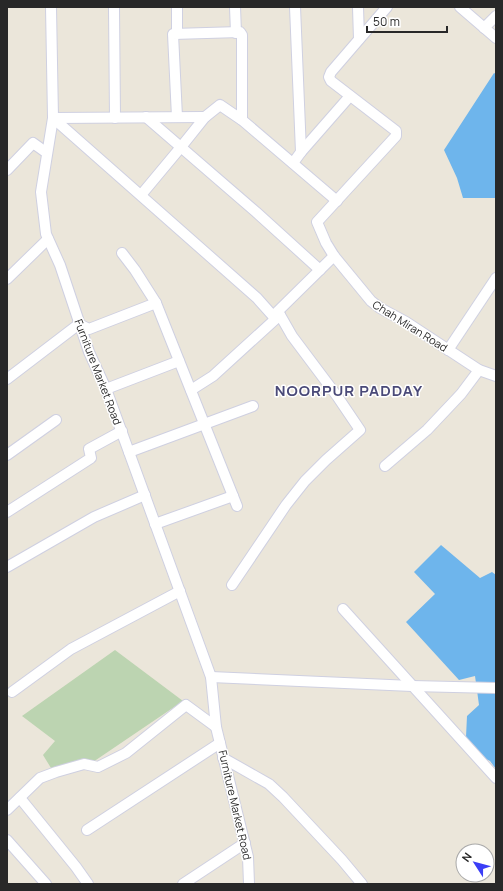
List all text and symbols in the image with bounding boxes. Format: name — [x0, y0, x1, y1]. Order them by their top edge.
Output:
scale bar — [367, 8, 447, 34]
text: 50 m — [373, 13, 400, 30]
street label: Chah Miran Road — [370, 296, 451, 355]
street label: Furniture Market Road — [71, 317, 126, 427]
district label: NOORPUR PADDAY — [275, 380, 423, 401]
street label: Furniture Market Road — [216, 748, 255, 861]
north arrow — [455, 843, 495, 883]
text: N — [458, 849, 475, 864]

